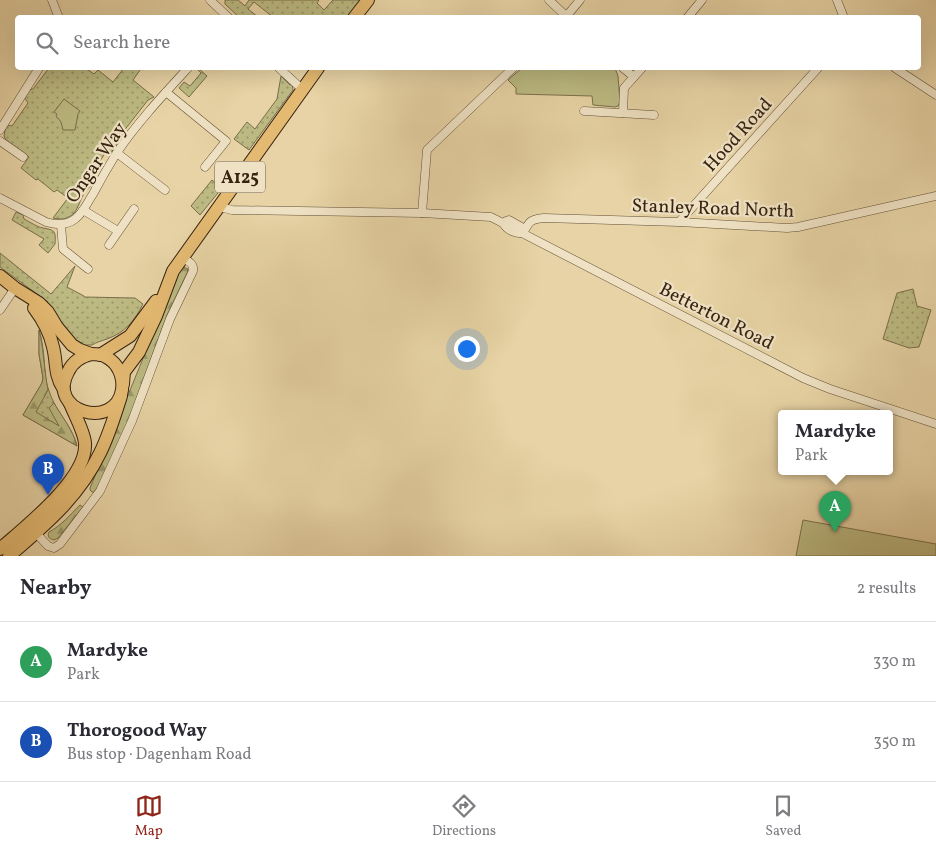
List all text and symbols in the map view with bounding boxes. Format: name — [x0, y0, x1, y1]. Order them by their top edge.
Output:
search box — [15, 15, 921, 70]
icon: search — [33, 29, 61, 57]
text: Search here — [73, 30, 170, 56]
street label: Hood Road — [698, 92, 779, 178]
street label: Ongar Way — [60, 118, 133, 209]
road number: A125 — [215, 162, 265, 192]
street label: Stanley Road North — [631, 193, 795, 225]
street label: Betterton Road — [654, 277, 778, 357]
your location — [454, 336, 480, 362]
popup — [778, 410, 893, 475]
text: Mardyke — [795, 419, 876, 445]
text: Park — [795, 445, 828, 467]
pin: B — [32, 454, 64, 495]
pin: A — [819, 491, 851, 532]
text: Nearby — [20, 574, 91, 603]
text: 2 results — [857, 578, 916, 600]
text: Mardyke — [67, 638, 148, 664]
text: A — [30, 651, 42, 673]
text: 330 m — [873, 651, 916, 673]
text: Park — [67, 664, 100, 686]
text: Thorogood Way — [67, 718, 207, 744]
text: B — [31, 731, 41, 753]
text: 350 m — [873, 731, 916, 753]
text: Bus stop · Dagenham Road — [67, 744, 252, 766]
tab: Map — [135, 792, 163, 841]
tab: Directions — [432, 792, 496, 841]
tab: Saved — [765, 792, 801, 841]

